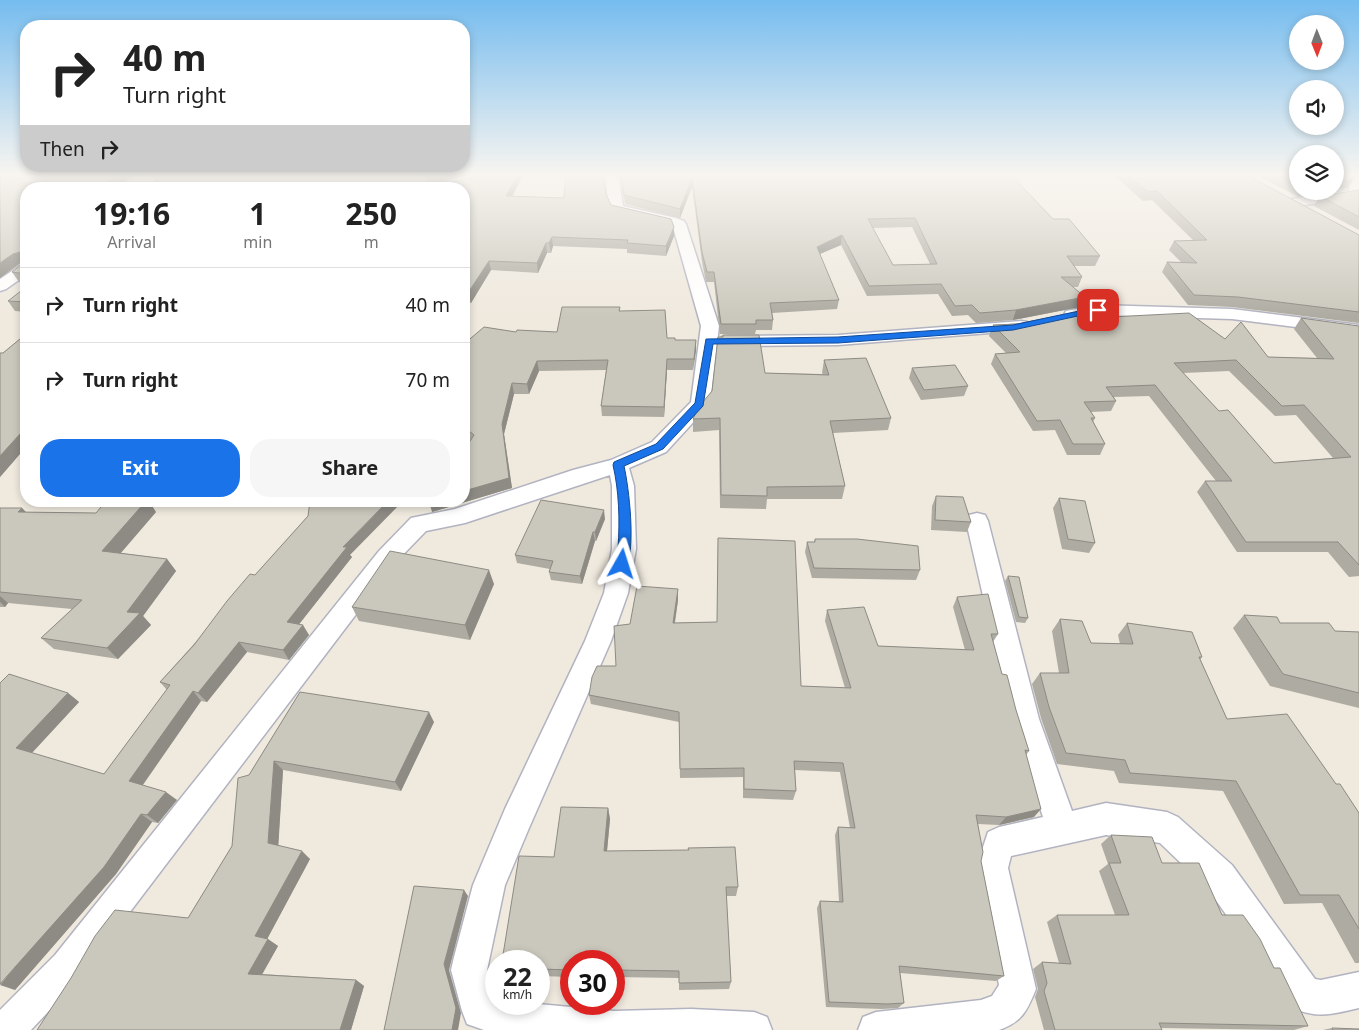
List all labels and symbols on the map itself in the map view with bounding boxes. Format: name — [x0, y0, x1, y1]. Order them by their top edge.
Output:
north arrow — [1289, 15, 1344, 70]
pin — [1077, 289, 1119, 331]
position arrow — [595, 537, 647, 589]
speed limit sign: 30 — [560, 950, 625, 1015]

